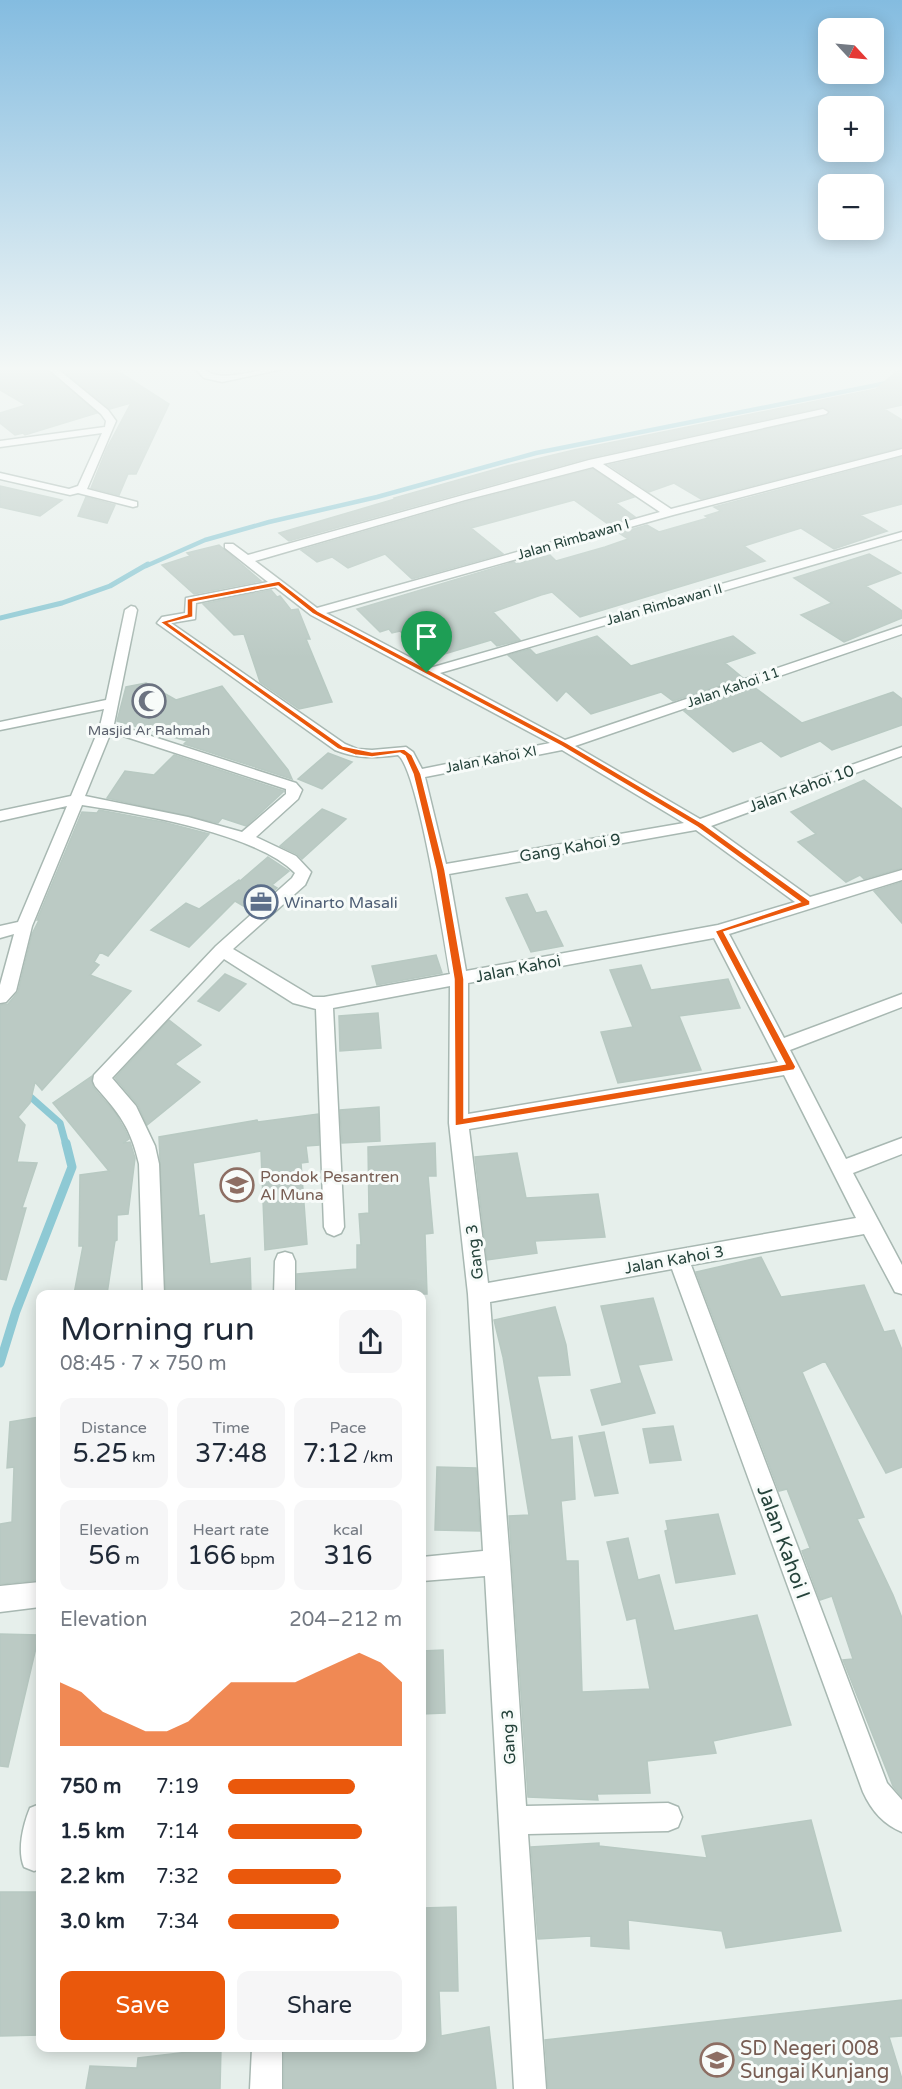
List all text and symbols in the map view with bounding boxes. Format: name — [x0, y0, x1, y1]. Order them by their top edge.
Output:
north arrow — [818, 18, 884, 84]
map controls — [818, 18, 884, 240]
button: + — [818, 96, 884, 162]
button: − — [818, 174, 884, 240]
street label: Jalan Rimbawan I — [515, 515, 631, 564]
street label: Jalan Rimbawan II — [604, 580, 724, 629]
pin — [401, 611, 452, 673]
icon: arrive — [410, 620, 443, 653]
street label: Jalan Kahoi 11 — [685, 664, 782, 711]
mosque icon: Masjid Ar Rahmah — [131, 683, 167, 719]
place label: Masjid Ar Rahmah — [88, 722, 210, 739]
street label: Jalan Kahoi XI — [444, 742, 538, 777]
street label: Jalan Kahoi 10 — [746, 761, 857, 817]
street label: Gang Kahoi 9 — [518, 829, 622, 867]
office icon: Winarto Masali — [243, 884, 279, 920]
place label: Winarto Masali — [284, 893, 398, 913]
street label: Jalan Kahoi — [474, 951, 563, 987]
school or university icon: Pondok Pesantren Al Muna — [219, 1167, 255, 1203]
place label: Pondok Pesantren Al Muna — [260, 1167, 399, 1205]
street label: Gang 3 — [462, 1223, 488, 1280]
street label: Jalan Kahoi 3 — [623, 1241, 726, 1279]
text: Morning run — [60, 1310, 255, 1349]
button: share — [339, 1310, 402, 1373]
text: 08:45 · 7 × 750 m — [60, 1352, 227, 1376]
text: Distance — [81, 1418, 147, 1438]
text: Time — [212, 1418, 250, 1438]
text: Pace — [330, 1418, 366, 1438]
text: 5.25 — [72, 1438, 128, 1469]
text: 37:48 — [195, 1438, 267, 1469]
text: 7:12 — [303, 1438, 359, 1469]
text: km — [128, 1447, 156, 1467]
text: /km — [359, 1447, 393, 1467]
street label: Jalan Kahoi I — [751, 1482, 815, 1602]
text: Elevation — [79, 1520, 149, 1540]
text: Heart rate — [193, 1520, 269, 1540]
text: kcal — [333, 1520, 363, 1540]
text: 56 — [88, 1540, 121, 1571]
text: 166 — [187, 1540, 236, 1571]
text: 316 — [324, 1540, 372, 1571]
text: m — [121, 1549, 140, 1569]
text: bpm — [236, 1549, 275, 1569]
text: Elevation — [60, 1608, 147, 1632]
text: 204–212 m — [289, 1608, 402, 1632]
street label: Gang 3 — [498, 1709, 520, 1765]
text: 750 m — [60, 1775, 121, 1799]
text: 7:19 — [156, 1775, 199, 1799]
text: 1.5 km — [60, 1820, 125, 1844]
text: 7:14 — [156, 1820, 199, 1844]
text: 2.2 km — [60, 1865, 125, 1889]
text: 7:32 — [156, 1865, 199, 1889]
text: 3.0 km — [60, 1910, 125, 1934]
text: 7:34 — [156, 1910, 199, 1934]
button: Save — [60, 1971, 225, 2040]
button: Share — [237, 1971, 402, 2040]
place label: SD Negeri 008 Sungai Kunjang — [740, 2037, 889, 2084]
school or university icon: SD Negeri 008 Sungai Kunjang — [699, 2042, 735, 2078]

